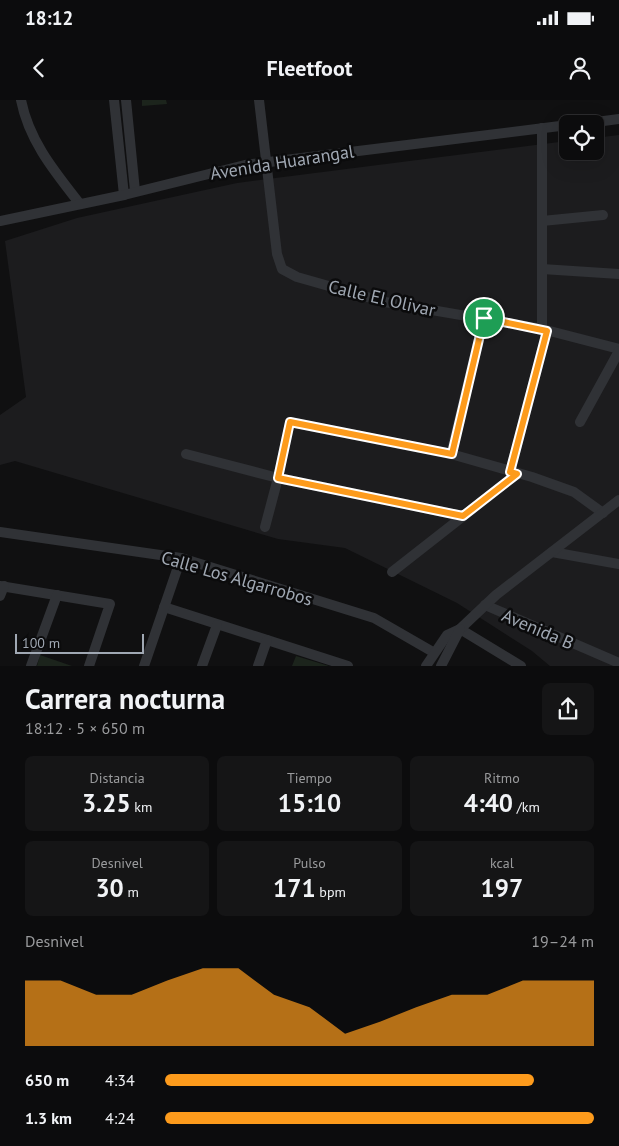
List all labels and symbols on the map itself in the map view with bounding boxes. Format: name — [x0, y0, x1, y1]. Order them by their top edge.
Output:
street label: Avenida Huarangal — [209, 139, 356, 185]
street label: Calle El Olivar — [326, 275, 438, 321]
pin — [463, 297, 505, 339]
street label: Calle Los Algarrobos — [159, 545, 315, 611]
street label: Avenida B — [498, 604, 578, 654]
scale bar — [15, 631, 144, 654]

